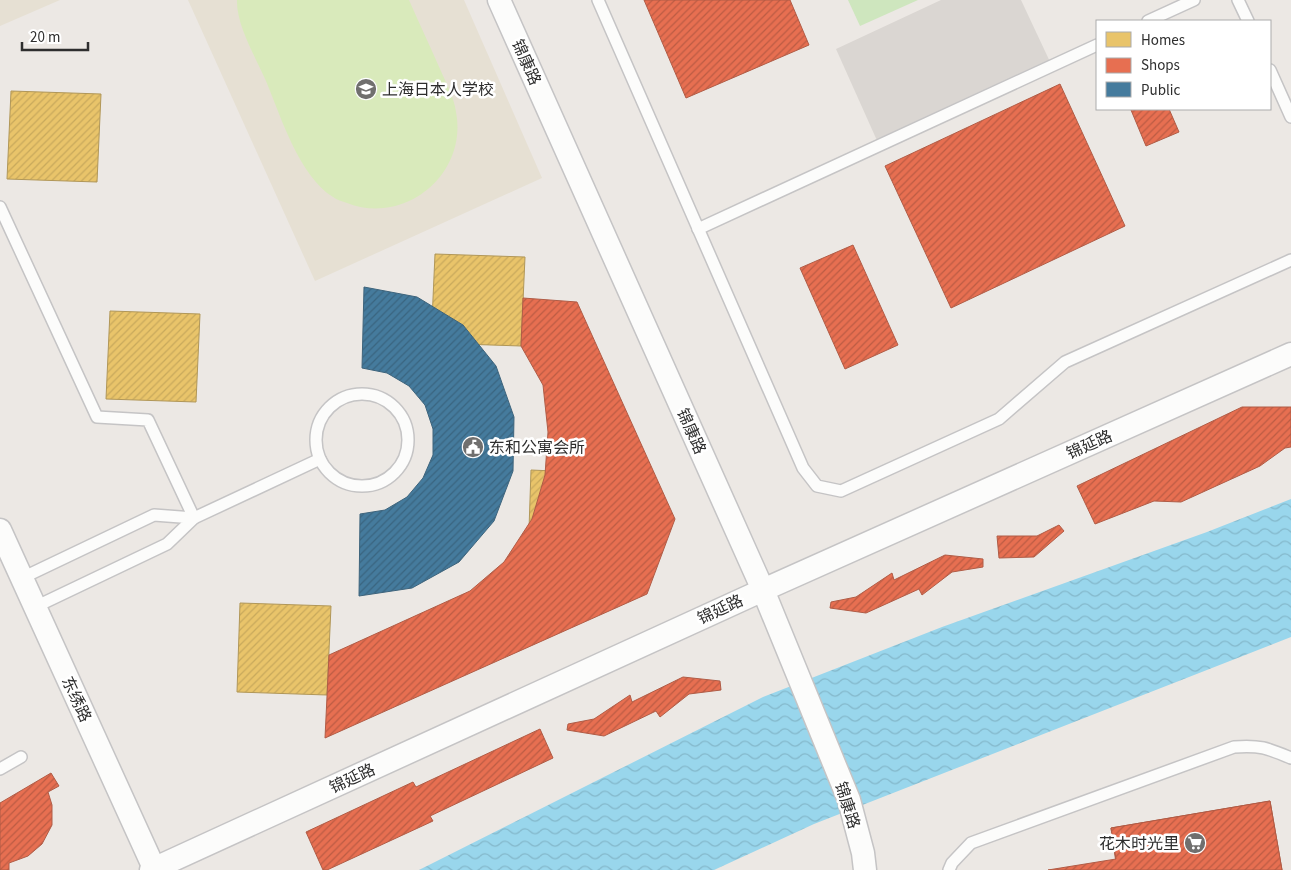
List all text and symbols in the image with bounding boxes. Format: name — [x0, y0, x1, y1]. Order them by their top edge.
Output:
scale bar — [22, 20, 89, 52]
legend — [1096, 20, 1271, 110]
text: 20 m — [30, 27, 60, 48]
text: Homes — [1141, 30, 1185, 51]
street label: 锦康路 — [506, 36, 546, 89]
text: Shops — [1141, 55, 1180, 76]
school or university icon: 上海日本人学校 — [354, 77, 378, 101]
place label: 上海日本人学校 — [382, 79, 494, 101]
text: Public — [1141, 80, 1180, 101]
street label: 锦康路 — [671, 405, 711, 458]
street label: 锦延路 — [1063, 425, 1116, 465]
public building icon: 东和公寓会所 — [461, 435, 485, 459]
place label: 东和公寓会所 — [489, 437, 585, 459]
street label: 锦延路 — [694, 590, 747, 630]
street label: 东绣路 — [56, 673, 96, 726]
street label: 锦延路 — [326, 759, 379, 799]
street label: 锦康路 — [829, 779, 865, 832]
supermarket icon: 花木时光里 — [1183, 831, 1207, 855]
place label: 花木时光里 — [1099, 833, 1179, 855]

